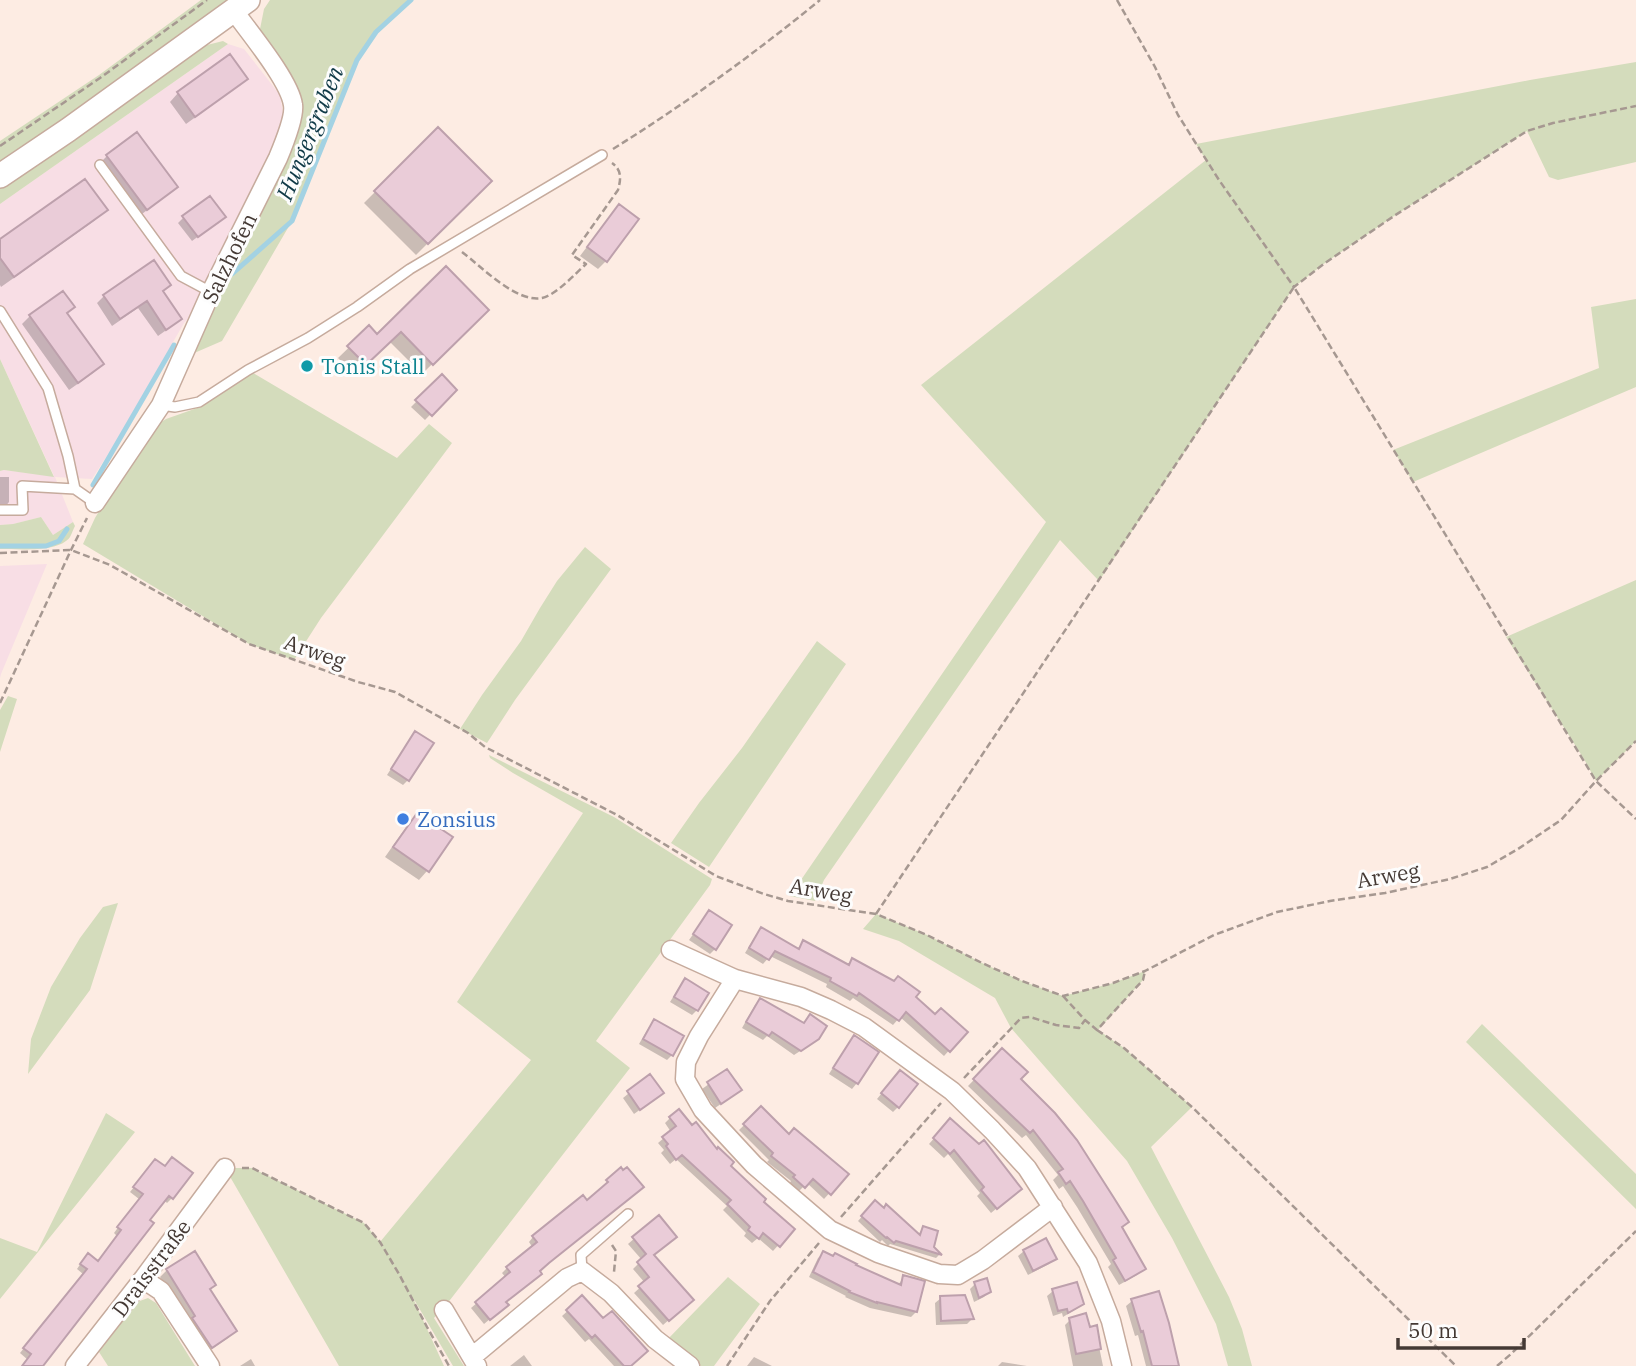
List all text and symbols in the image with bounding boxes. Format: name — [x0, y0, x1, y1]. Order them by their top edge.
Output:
water label: Hungergraben — [268, 62, 349, 205]
street label: Salzhofen — [195, 208, 263, 308]
place label: Tonis Stall — [321, 352, 425, 380]
marker: Tonis Stall — [299, 358, 315, 374]
street label: Arweg — [281, 627, 350, 675]
place label: Zonsius — [417, 805, 496, 833]
marker: Zonsius — [395, 811, 411, 827]
street label: Arweg — [1354, 856, 1422, 894]
street label: Arweg — [787, 871, 855, 909]
street label: Draisstraße — [105, 1214, 197, 1322]
scale bar — [1398, 1306, 1524, 1350]
text: 50 m — [1408, 1316, 1458, 1344]

